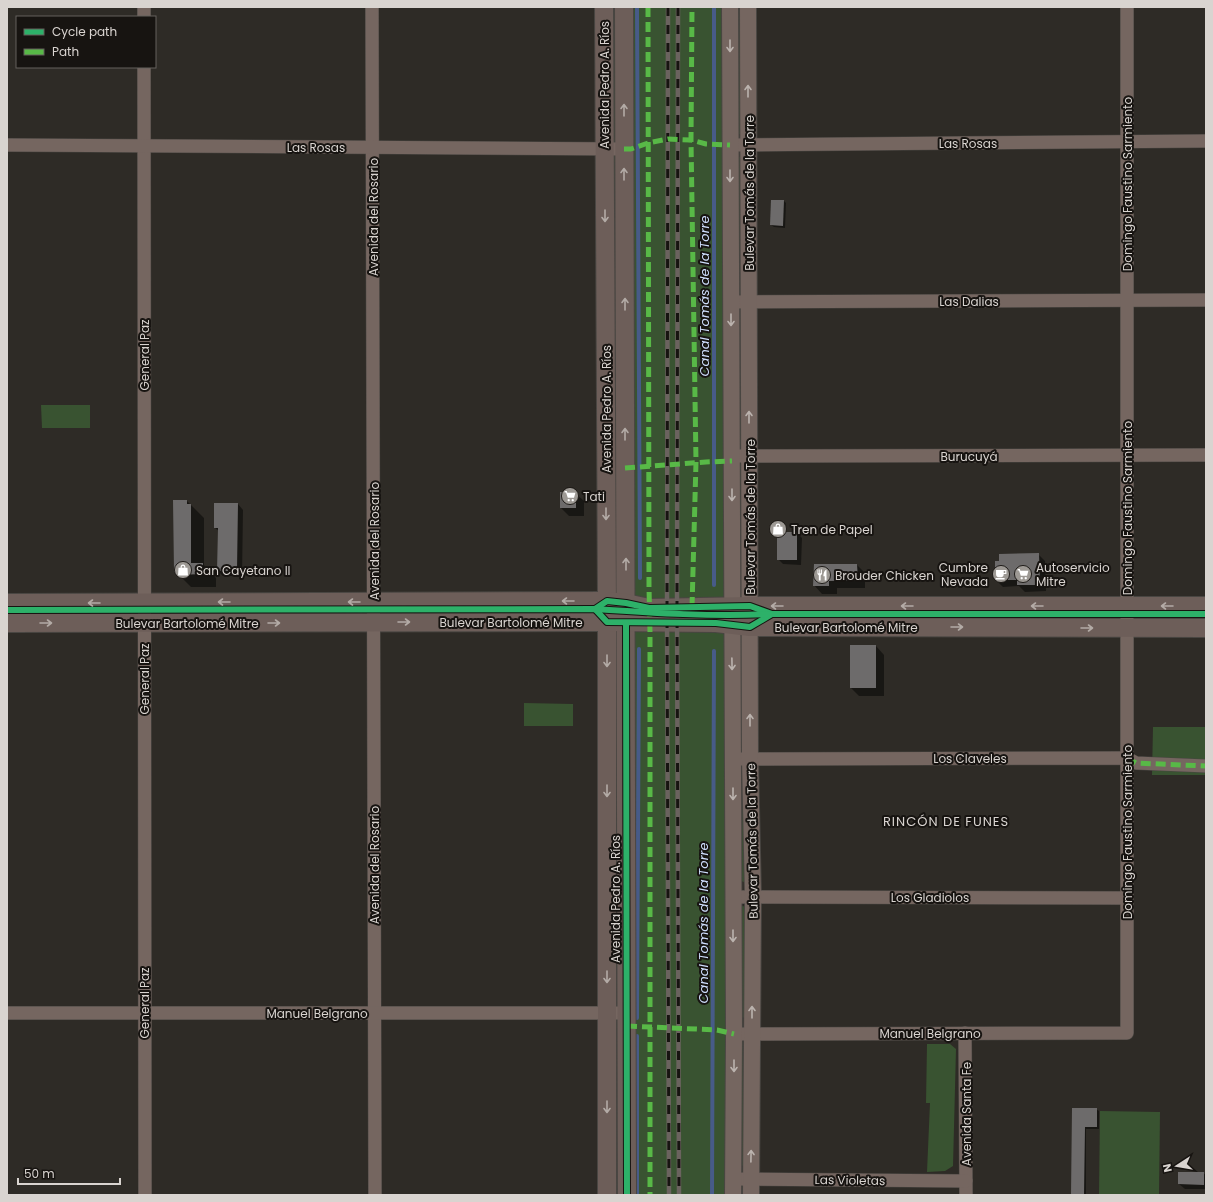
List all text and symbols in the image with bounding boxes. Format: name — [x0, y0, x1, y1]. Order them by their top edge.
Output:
legend — [16, 16, 156, 68]
street label: Avenida Pedro A. Ríos — [596, 21, 613, 149]
text: Cycle path — [52, 23, 117, 40]
one-way arrow — [726, 39, 734, 52]
text: Path — [52, 43, 79, 60]
one-way arrow — [744, 85, 752, 98]
street label: Domingo Faustino Sarmiento — [1119, 97, 1136, 271]
one-way arrow — [620, 104, 628, 117]
street label: Bulevar Tomás de la Torre — [741, 115, 758, 271]
street label: Las Rosas — [939, 135, 997, 152]
street label: Las Rosas — [287, 139, 345, 156]
street label: Avenida del Rosario — [365, 157, 382, 276]
one-way arrow — [620, 168, 628, 181]
one-way arrow — [726, 169, 734, 182]
one-way arrow — [601, 209, 609, 222]
water label: Canal Tomás de la Torre — [695, 216, 714, 376]
street label: Las Dalias — [939, 293, 999, 310]
one-way arrow — [621, 298, 629, 311]
one-way arrow — [727, 313, 735, 326]
street label: General Paz — [136, 319, 153, 391]
street label: Avenida Pedro A. Ríos — [598, 345, 615, 473]
one-way arrow — [745, 411, 753, 424]
street label: Domingo Faustino Sarmiento — [1119, 421, 1136, 595]
one-way arrow — [621, 428, 629, 441]
street label: Bulevar Tomás de la Torre — [742, 439, 759, 595]
street label: Burucuyá — [940, 448, 998, 465]
street label: Avenida del Rosario — [366, 481, 383, 600]
supermarket icon: Tati — [560, 486, 580, 506]
place label: Tati — [583, 488, 605, 505]
one-way arrow — [728, 488, 736, 501]
one-way arrow — [602, 507, 610, 520]
shop icon: Tren de Papel — [768, 519, 788, 539]
place label: Tren de Papel — [791, 521, 873, 538]
one-way arrow — [622, 558, 629, 571]
place label: Cumbre Nevada — [939, 559, 988, 590]
place label: Autoservicio Mitre — [1036, 559, 1110, 590]
shop icon: San Cayetano II — [173, 560, 193, 580]
place label: San Cayetano II — [196, 562, 291, 579]
cafe icon: Cumbre Nevada — [991, 564, 1011, 584]
supermarket icon: Autoservicio Mitre — [1013, 564, 1033, 584]
restaurant icon: Brouder Chicken — [812, 565, 832, 585]
place label: Brouder Chicken — [835, 567, 934, 584]
one-way arrow — [562, 597, 575, 605]
one-way arrow — [218, 598, 231, 606]
one-way arrow — [348, 598, 361, 606]
one-way arrow — [88, 599, 101, 607]
one-way arrow — [771, 602, 784, 610]
one-way arrow — [901, 602, 914, 610]
one-way arrow — [1031, 602, 1044, 610]
one-way arrow — [1161, 602, 1174, 610]
street label: Bulevar Bartolomé Mitre — [439, 614, 583, 631]
street label: Bulevar Bartolomé Mitre — [115, 615, 259, 632]
one-way arrow — [397, 618, 410, 626]
one-way arrow — [39, 619, 52, 627]
one-way arrow — [267, 619, 280, 627]
street label: Bulevar Bartolomé Mitre — [774, 619, 918, 636]
one-way arrow — [950, 623, 963, 631]
one-way arrow — [1080, 624, 1093, 632]
street label: General Paz — [136, 643, 153, 715]
one-way arrow — [603, 654, 611, 667]
one-way arrow — [728, 657, 736, 670]
one-way arrow — [746, 714, 754, 727]
street label: Domingo Faustino Sarmiento — [1119, 745, 1136, 919]
street label: Los Claveles — [933, 750, 1007, 767]
street label: Bulevar Tomás de la Torre — [742, 763, 762, 919]
one-way arrow — [603, 784, 611, 797]
one-way arrow — [729, 787, 737, 800]
street label: Avenida del Rosario — [366, 805, 383, 924]
district label: RINCÓN DE FUNES — [883, 812, 1009, 831]
street label: Avenida Pedro A. Ríos — [607, 835, 624, 963]
water label: Canal Tomás de la Torre — [694, 843, 713, 1003]
street label: Los Gladiolos — [891, 889, 969, 906]
one-way arrow — [729, 929, 737, 942]
street label: General Paz — [136, 967, 153, 1039]
one-way arrow — [603, 970, 611, 983]
street label: Manuel Belgrano — [266, 1005, 368, 1022]
one-way arrow — [749, 1006, 756, 1019]
street label: Manuel Belgrano — [879, 1025, 981, 1042]
one-way arrow — [730, 1059, 738, 1072]
street label: Avenida Santa Fe — [958, 1062, 975, 1166]
one-way arrow — [603, 1100, 611, 1113]
north arrow — [1157, 1146, 1197, 1186]
one-way arrow — [747, 1150, 755, 1163]
scale bar — [18, 1160, 120, 1186]
text: N — [1159, 1162, 1176, 1174]
text: 50 m — [24, 1165, 55, 1182]
street label: Las Violetas — [815, 1171, 885, 1189]

